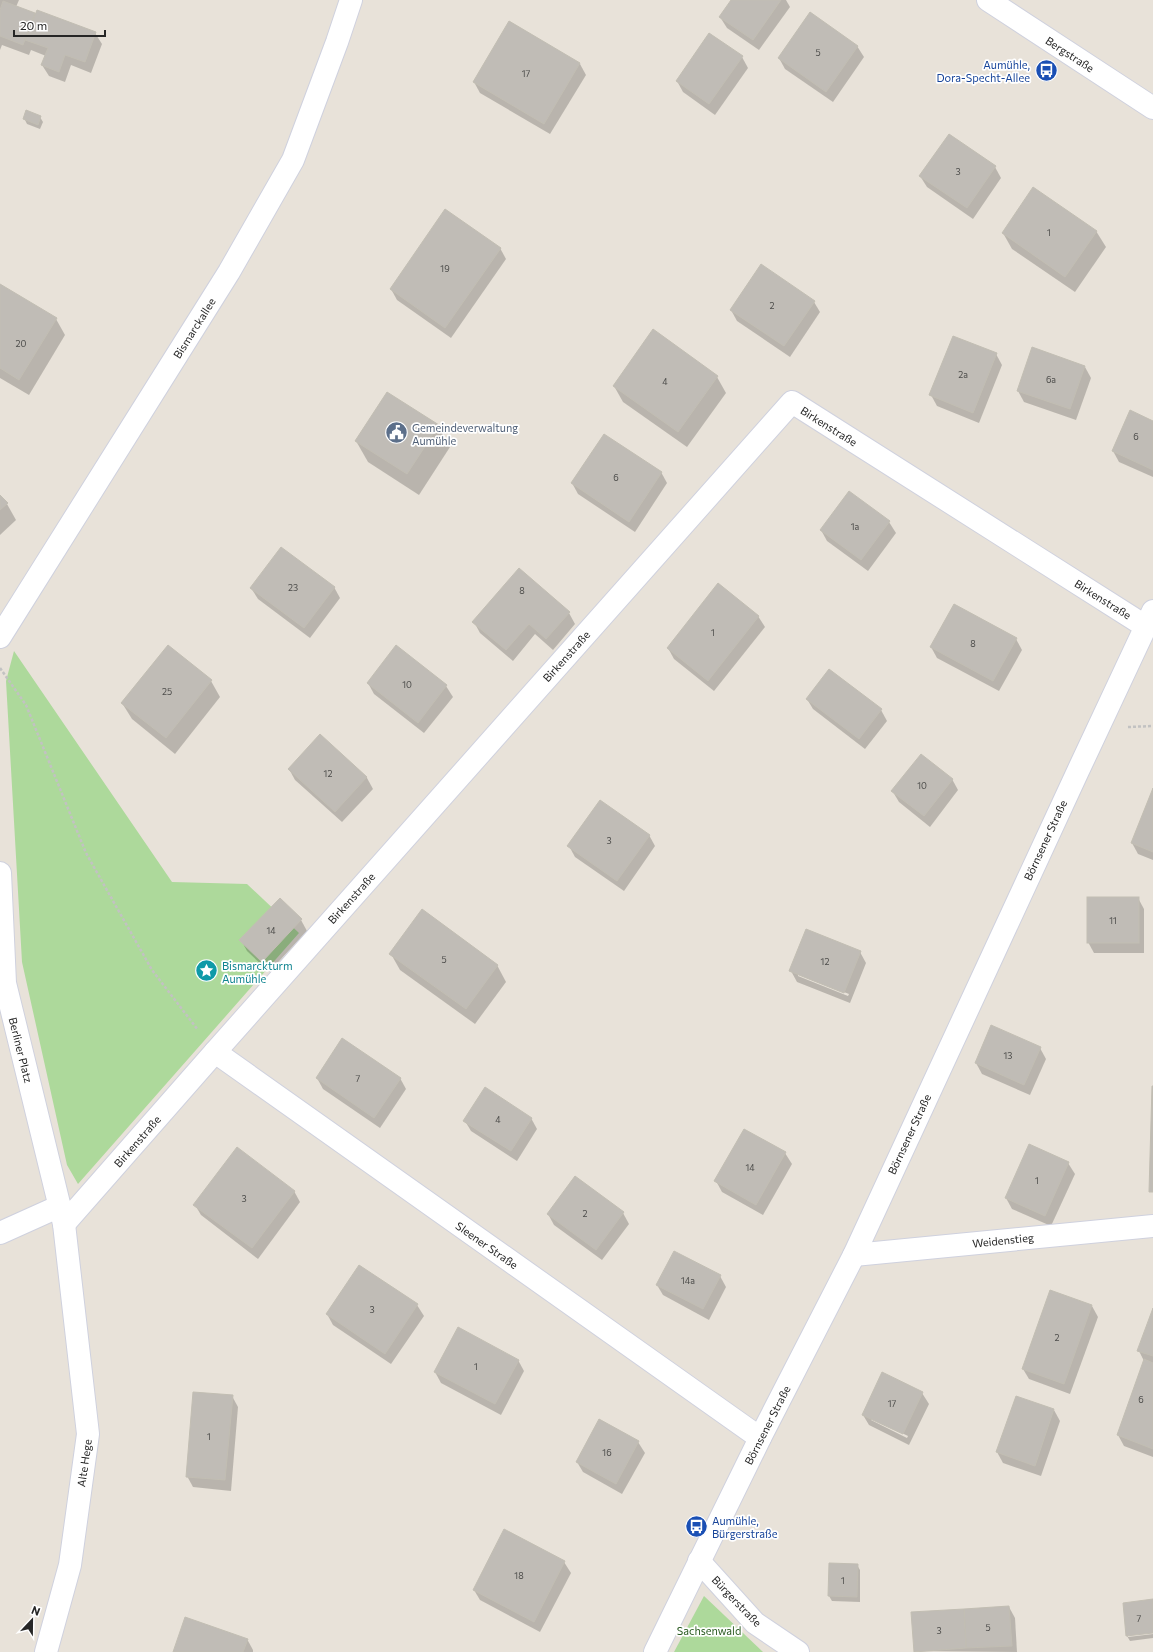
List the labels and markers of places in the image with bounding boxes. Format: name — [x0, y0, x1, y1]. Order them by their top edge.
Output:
bus stop icon: Aumühle, Dora-Specht-Allee — [1033, 57, 1059, 83]
place label: Aumühle, Dora-Specht-Allee — [936, 58, 1030, 84]
public building icon: Gemeindeverwaltung Aumühle — [384, 420, 410, 446]
place label: Gemeindeverwaltung Aumühle — [412, 421, 518, 447]
place icon: Bismarckturm Aumühle — [193, 958, 219, 984]
place label: Bismarckturm Aumühle — [222, 959, 293, 985]
bus stop icon: Aumühle, Bürgerstraße — [684, 1513, 710, 1539]
place label: Aumühle, Bürgerstraße — [712, 1514, 778, 1540]

